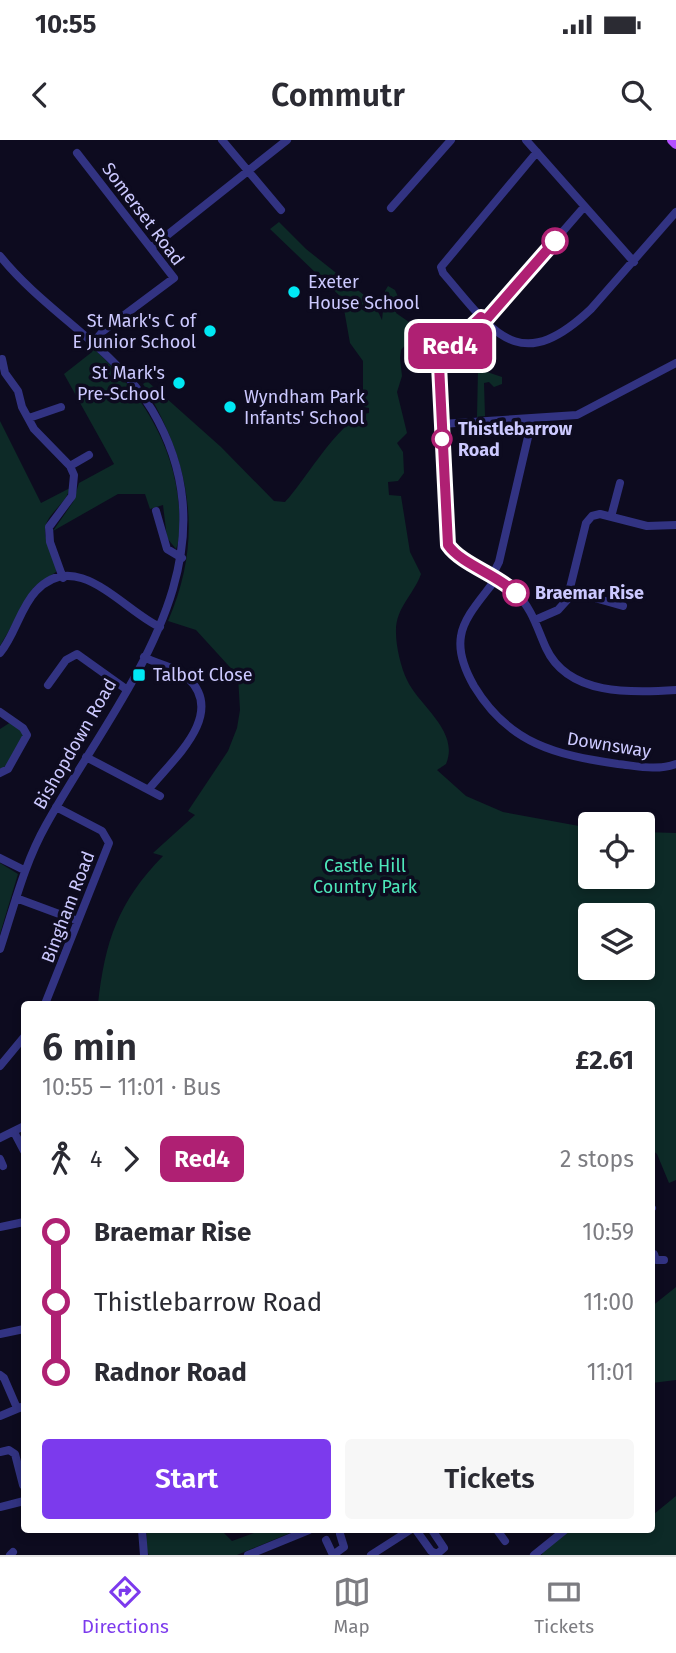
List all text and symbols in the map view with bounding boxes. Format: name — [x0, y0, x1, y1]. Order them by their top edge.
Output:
text: 10:55 — [35, 9, 96, 40]
icon: back — [21, 76, 59, 114]
text: Commutr — [271, 76, 405, 114]
icon: search — [617, 76, 655, 114]
street label: Somerset Road — [97, 158, 189, 270]
unlabelled marker — [542, 228, 568, 254]
place label: Exeter House School — [308, 271, 419, 314]
marker: Exeter House School — [286, 284, 302, 300]
place label: St Mark's C of E Junior School — [73, 310, 198, 353]
marker: St Mark's C of E Junior School — [202, 323, 218, 339]
line badge: Red4 — [401, 323, 499, 369]
text: Red4 — [422, 332, 478, 360]
place label: St Mark's Pre-School — [77, 362, 165, 405]
marker: St Mark's Pre-School — [171, 375, 187, 391]
place label: Wyndham Park Infants' School — [244, 386, 366, 429]
marker: Wyndham Park Infants' School — [222, 399, 238, 415]
place label: Thistlebarrow Road — [458, 418, 573, 461]
marker: Thistlebarrow Road — [432, 429, 452, 449]
marker: Braemar Rise — [503, 580, 529, 606]
place label: Braemar Rise — [535, 582, 644, 604]
place label: Talbot Close — [153, 664, 253, 686]
marker: Talbot Close — [131, 667, 147, 683]
street label: Bishopdown Road — [29, 675, 121, 813]
street label: Downsway — [565, 727, 653, 763]
map controls — [578, 812, 655, 980]
button: locate — [578, 812, 655, 889]
street label: Bingham Road — [37, 848, 99, 966]
park label: Castle Hill Country Park — [313, 855, 418, 898]
button: layers — [578, 903, 655, 980]
text: 6 min — [42, 1024, 137, 1070]
text: £2.61 — [575, 1045, 634, 1076]
text: 10:55 – 11:01 · Bus — [42, 1073, 221, 1101]
icon: walk — [42, 1140, 80, 1178]
icon: forward — [112, 1140, 150, 1178]
text: 4 — [90, 1145, 102, 1173]
text: Red4 — [174, 1145, 230, 1173]
text: 2 stops — [560, 1145, 634, 1173]
text: Braemar Rise — [94, 1217, 251, 1248]
text: 10:59 — [582, 1218, 634, 1246]
text: Thistlebarrow Road — [94, 1287, 322, 1318]
text: 11:00 — [583, 1288, 634, 1316]
text: Radnor Road — [94, 1357, 247, 1388]
text: 11:01 — [587, 1358, 634, 1386]
button: Start — [42, 1439, 331, 1519]
button: Tickets — [345, 1439, 634, 1519]
tab: Directions — [82, 1573, 169, 1638]
tab: Map — [333, 1573, 371, 1638]
tab: Tickets — [534, 1573, 594, 1638]

